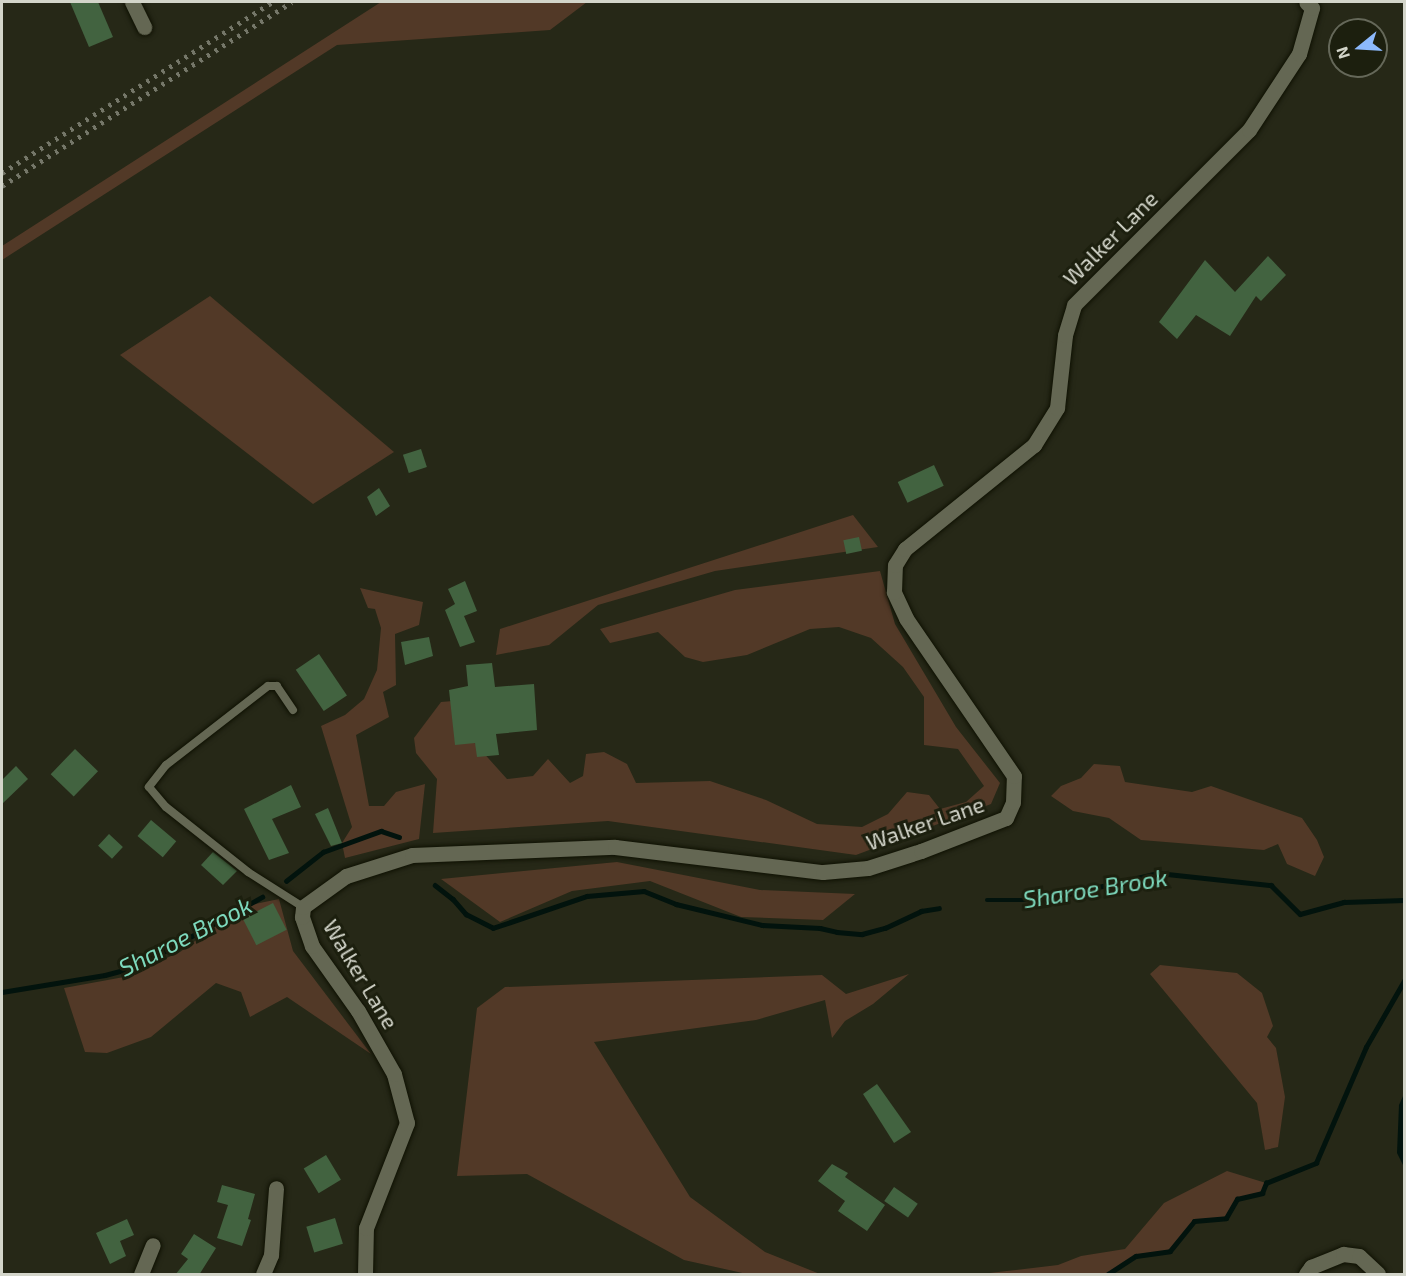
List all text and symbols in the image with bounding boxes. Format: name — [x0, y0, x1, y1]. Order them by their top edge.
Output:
north arrow — [1328, 18, 1388, 78]
text: N — [1331, 45, 1353, 62]
street label: Walker Lane — [1057, 185, 1163, 291]
street label: Walker Lane — [862, 790, 988, 856]
water label: Sharoe Brook — [1021, 862, 1169, 914]
water label: Sharoe Brook — [113, 890, 257, 982]
street label: Walker Lane — [318, 914, 404, 1034]

